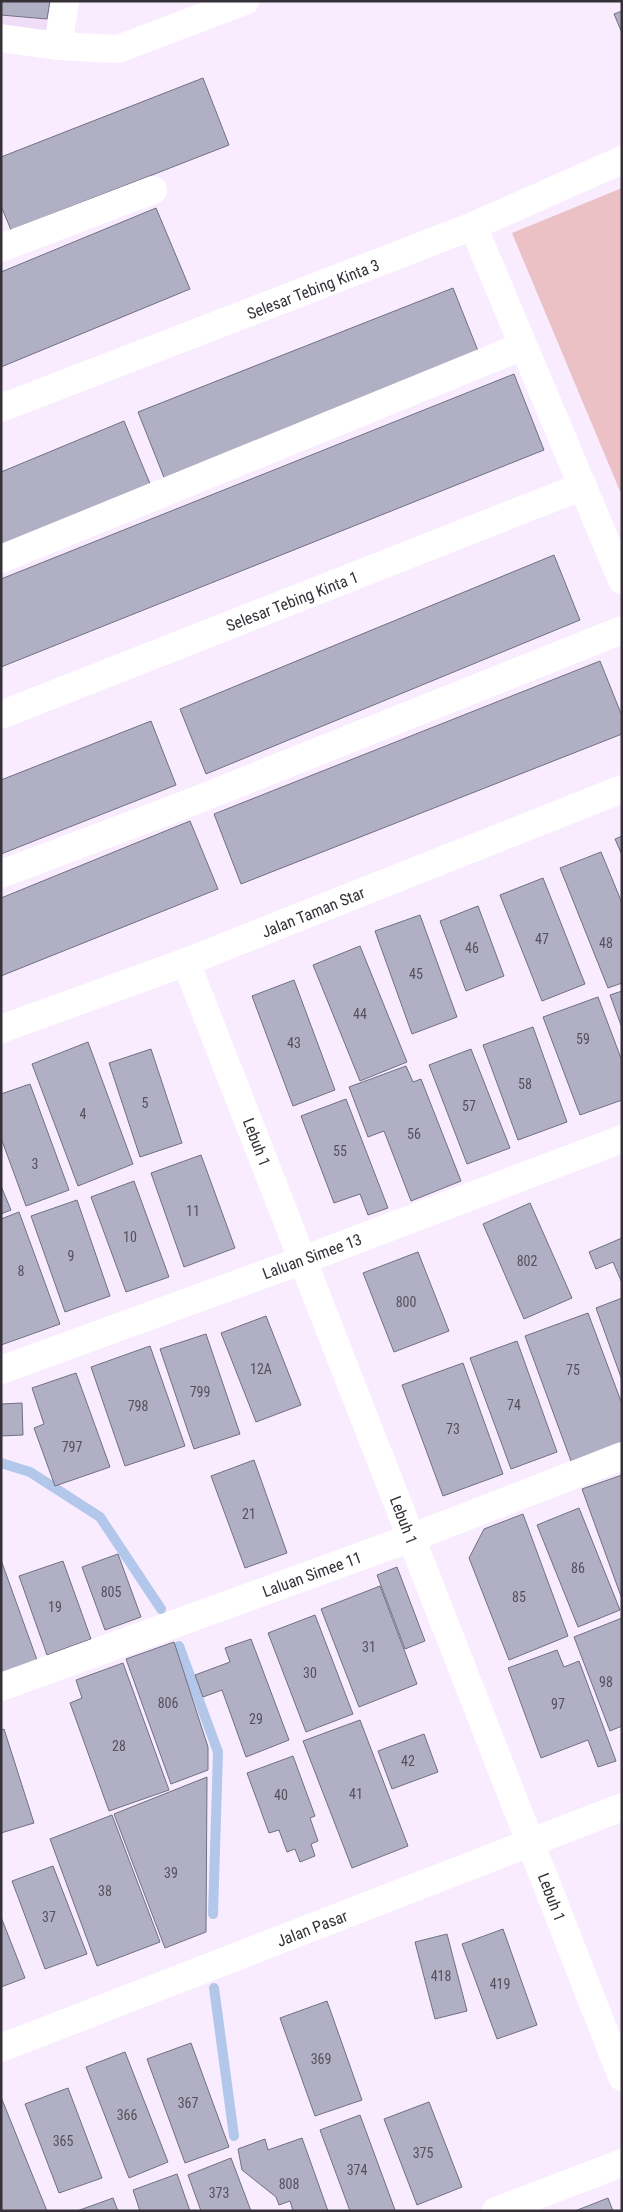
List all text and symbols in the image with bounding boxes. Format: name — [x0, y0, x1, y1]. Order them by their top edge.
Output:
street label: Selesar Tebing Kinta 3 — [244, 255, 382, 323]
street label: Selesar Tebing Kinta 1 — [223, 567, 361, 635]
street label: Jalan Taman Star — [259, 883, 368, 942]
house number: 47 — [535, 931, 549, 947]
house number: 48 — [599, 935, 613, 951]
house number: 46 — [465, 940, 479, 956]
house number: 45 — [409, 966, 423, 982]
house number: 44 — [353, 1006, 367, 1022]
house number: 59 — [576, 1031, 590, 1047]
house number: 43 — [287, 1035, 301, 1051]
house number: 58 — [518, 1076, 532, 1092]
house number: 5 — [142, 1095, 149, 1111]
house number: 57 — [462, 1098, 476, 1114]
house number: 4 — [80, 1106, 87, 1122]
street label: Lebuh 1 — [239, 1115, 274, 1169]
house number: 56 — [407, 1126, 421, 1142]
house number: 55 — [333, 1143, 347, 1159]
house number: 3 — [32, 1156, 38, 1172]
house number: 11 — [186, 1203, 200, 1219]
house number: 10 — [123, 1229, 137, 1245]
street label: Laluan Simee 13 — [260, 1230, 364, 1283]
house number: 9 — [68, 1248, 74, 1264]
house number: 802 — [517, 1253, 537, 1269]
house number: 8 — [18, 1263, 25, 1279]
house number: 800 — [396, 1294, 416, 1310]
house number: 12A — [250, 1361, 272, 1377]
house number: 75 — [566, 1362, 580, 1378]
house number: 799 — [190, 1384, 210, 1400]
house number: 74 — [507, 1397, 521, 1413]
house number: 798 — [128, 1398, 148, 1414]
house number: 73 — [446, 1421, 460, 1437]
house number: 797 — [62, 1439, 82, 1455]
street label: Lebuh 1 — [386, 1493, 421, 1547]
house number: 21 — [242, 1506, 256, 1522]
street label: Laluan Simee 11 — [260, 1548, 364, 1601]
house number: 86 — [571, 1560, 585, 1576]
house number: 805 — [101, 1584, 121, 1600]
house number: 85 — [512, 1589, 526, 1605]
house number: 19 — [48, 1599, 62, 1615]
house number: 31 — [362, 1639, 376, 1655]
house number: 30 — [303, 1665, 317, 1681]
house number: 98 — [599, 1674, 613, 1690]
house number: 806 — [158, 1695, 178, 1711]
house number: 97 — [551, 1696, 565, 1712]
house number: 29 — [249, 1711, 263, 1727]
house number: 28 — [112, 1738, 126, 1754]
house number: 42 — [401, 1753, 415, 1769]
house number: 41 — [349, 1786, 363, 1802]
house number: 40 — [274, 1787, 288, 1803]
house number: 39 — [164, 1865, 178, 1881]
street label: Lebuh 1 — [534, 1870, 569, 1924]
house number: 38 — [98, 1883, 112, 1899]
street label: Jalan Pasar — [274, 1906, 350, 1951]
house number: 37 — [42, 1909, 56, 1925]
house number: 418 — [431, 1968, 451, 1984]
house number: 419 — [490, 1976, 510, 1992]
house number: 369 — [311, 2051, 331, 2067]
house number: 367 — [178, 2095, 198, 2111]
house number: 366 — [117, 2107, 137, 2123]
house number: 365 — [53, 2133, 73, 2149]
house number: 375 — [413, 2145, 433, 2161]
house number: 374 — [347, 2162, 367, 2178]
house number: 808 — [279, 2176, 299, 2192]
house number: 373 — [209, 2185, 229, 2201]

